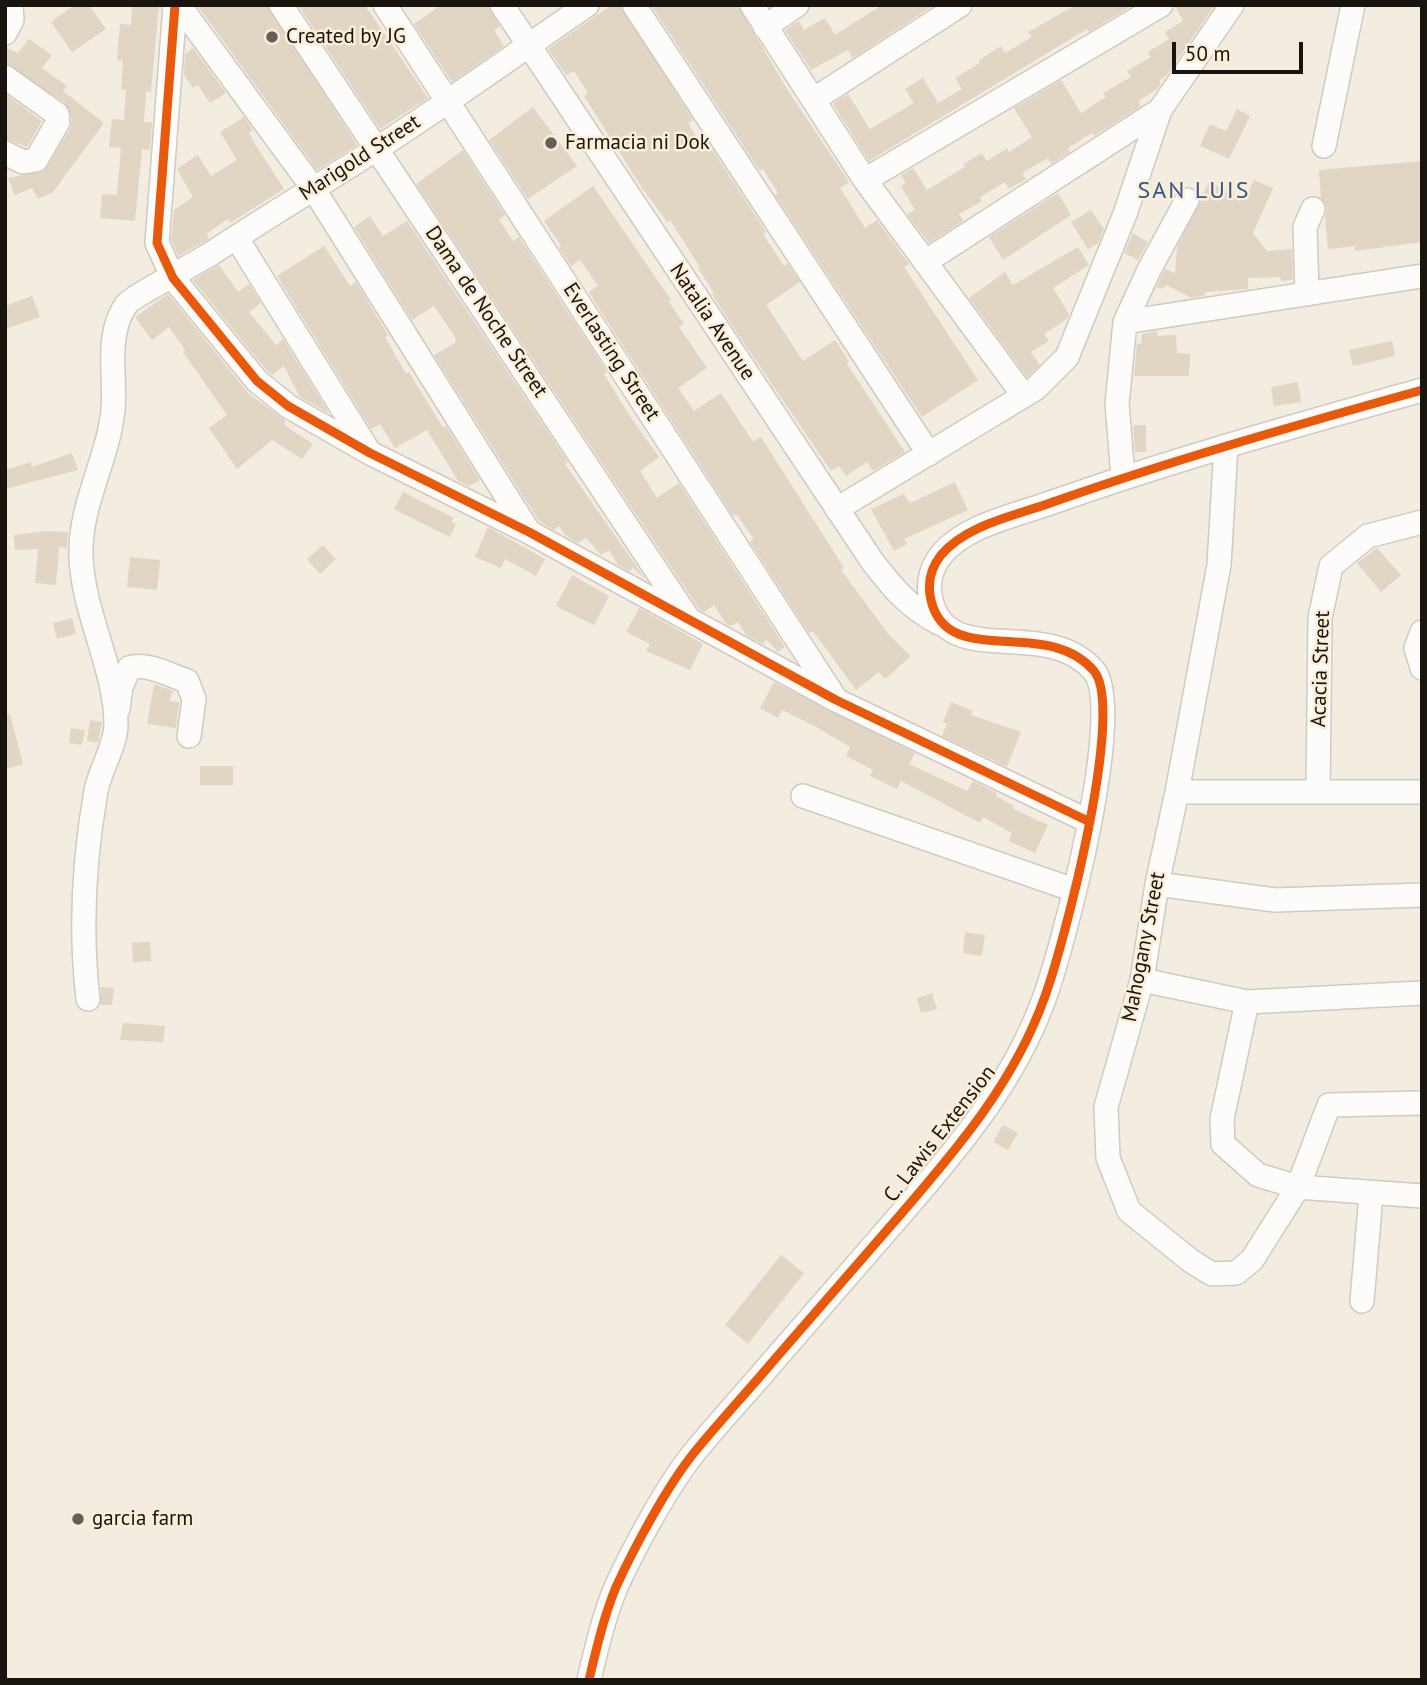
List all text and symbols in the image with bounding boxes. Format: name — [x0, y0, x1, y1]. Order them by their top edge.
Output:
place label: Created by JG — [286, 24, 406, 50]
scale bar — [1175, 28, 1306, 72]
marker: Created by JG — [264, 29, 280, 45]
text: 50 m — [1185, 40, 1231, 67]
street label: Marigold Street — [295, 110, 425, 206]
place label: Farmacia ni Dok — [565, 130, 710, 156]
marker: Farmacia ni Dok — [543, 135, 559, 151]
district label: SAN LUIS — [1138, 177, 1250, 205]
street label: Dama de Noche Street — [419, 222, 553, 402]
street label: Natalia Avenue — [664, 259, 760, 385]
street label: Everlasting Street — [557, 278, 665, 426]
street label: Acacia Street — [1306, 610, 1336, 728]
street label: Mahogany Street — [1117, 870, 1171, 1024]
street label: C. Lawis Extension — [879, 1061, 1001, 1207]
place label: garcia farm — [92, 1506, 193, 1532]
marker: garcia farm — [70, 1511, 86, 1527]

